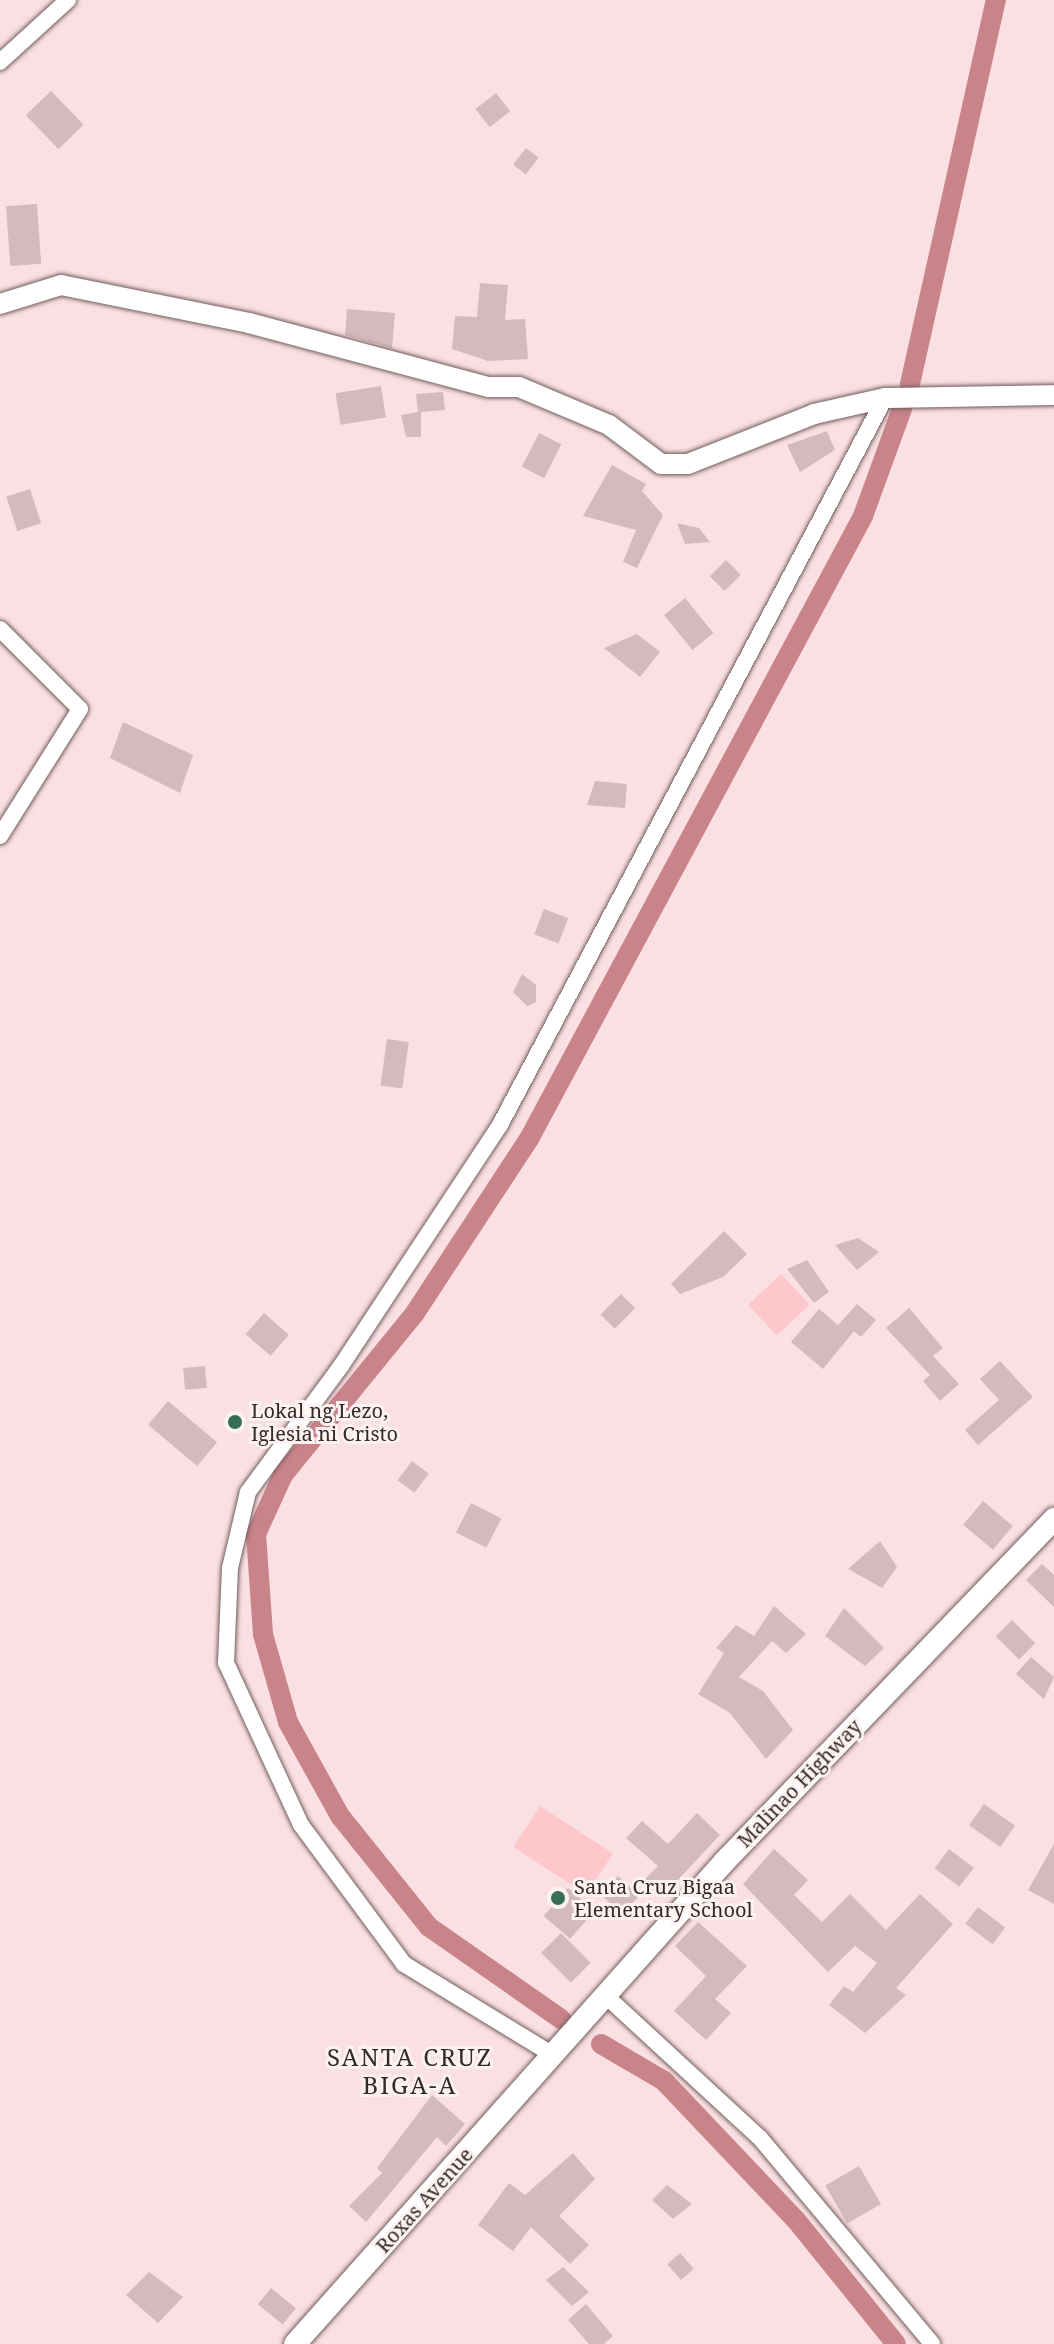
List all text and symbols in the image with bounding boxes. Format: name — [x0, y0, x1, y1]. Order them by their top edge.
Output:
place label: Lokal ng Lezo, Iglesia ni Cristo — [251, 1398, 398, 1445]
marker: Lokal ng Lezo, Iglesia ni Cristo — [226, 1413, 244, 1431]
street label: Malinao Highway — [732, 1714, 866, 1852]
place label: Santa Cruz Bigaa Elementary School — [574, 1874, 753, 1921]
marker: Santa Cruz Bigaa Elementary School — [549, 1889, 567, 1907]
district label: SANTA CRUZ BIGA-A — [327, 2043, 493, 2099]
street label: Roxas Avenue — [371, 2142, 477, 2258]

